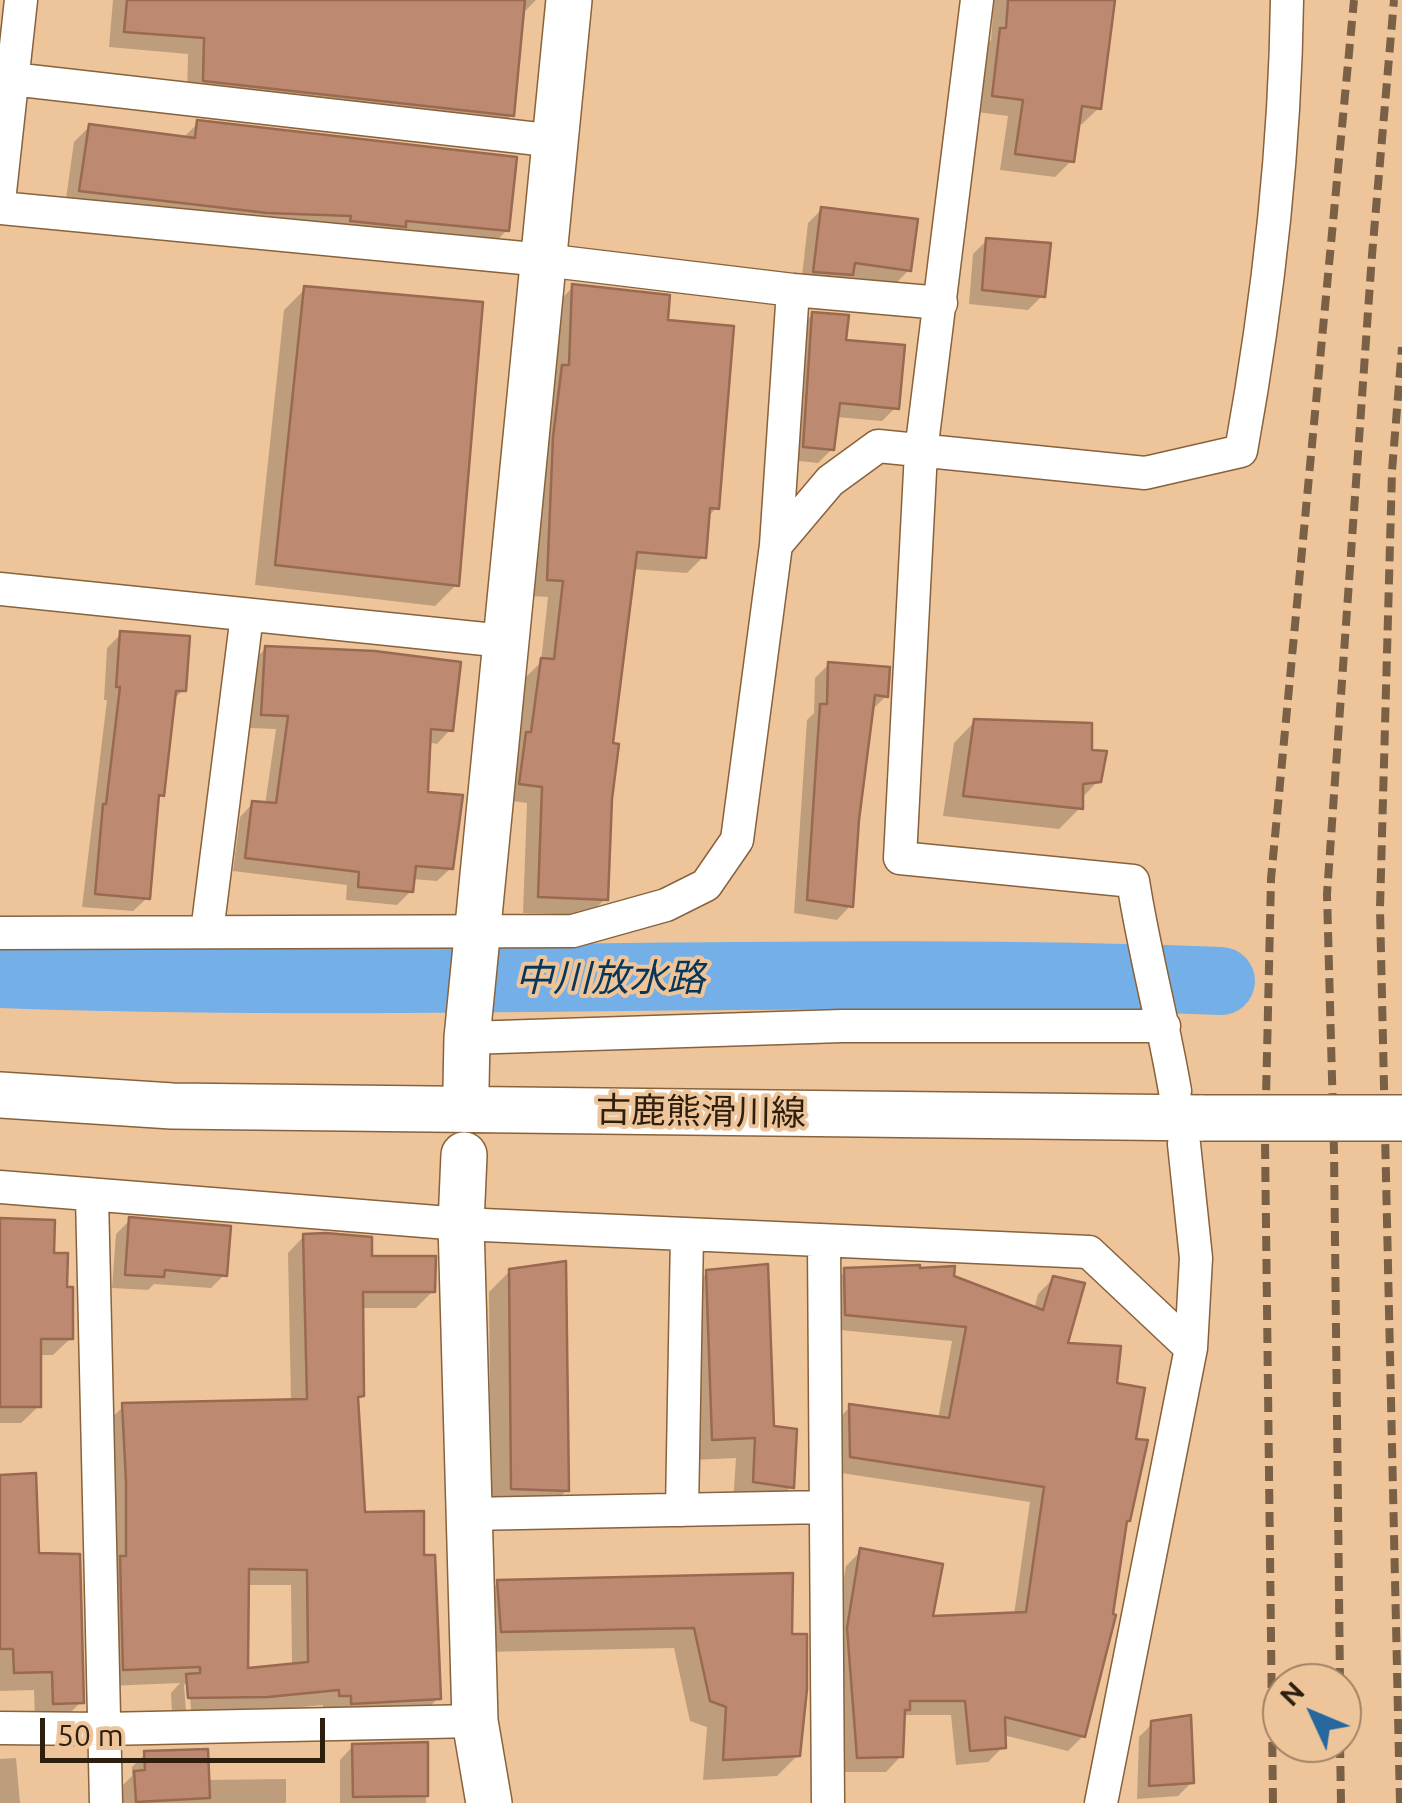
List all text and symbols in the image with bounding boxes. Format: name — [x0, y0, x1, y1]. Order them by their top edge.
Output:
water label: 中川放水路 — [515, 955, 705, 1001]
street label: 古鹿熊滑川線 — [596, 1089, 806, 1135]
north arrow — [1262, 1663, 1362, 1763]
text: N — [1273, 1675, 1310, 1711]
scale bar — [45, 1698, 330, 1760]
text: 50 m — [57, 1718, 124, 1752]

